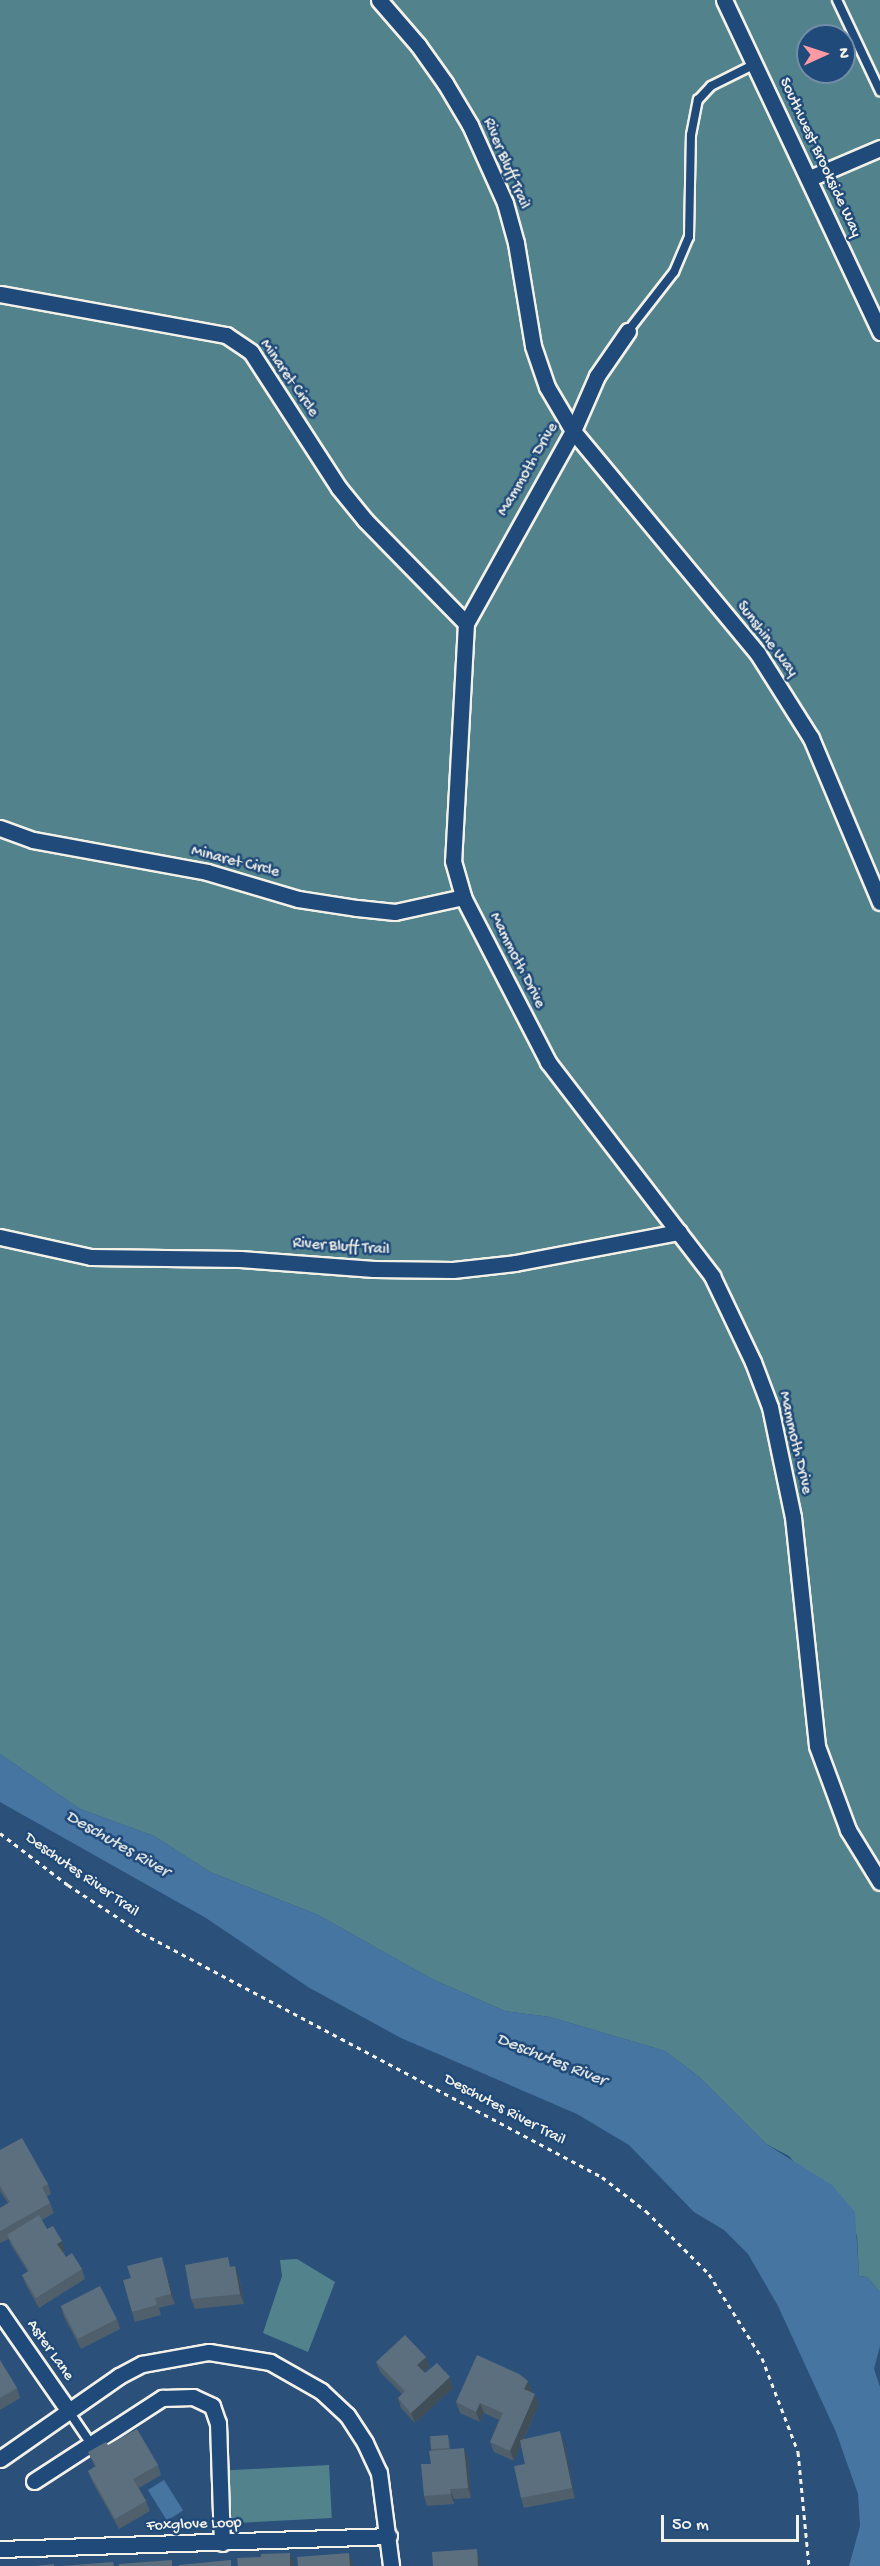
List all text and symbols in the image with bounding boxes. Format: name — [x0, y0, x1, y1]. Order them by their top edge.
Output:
north arrow — [796, 24, 856, 84]
text: N — [833, 47, 852, 59]
street label: Southwest Brookside Way — [774, 75, 864, 241]
street label: River Bluff Trail — [477, 116, 533, 212]
street label: Minaret Circle — [254, 337, 322, 421]
street label: Mammoth Drive — [494, 420, 564, 520]
street label: Sunshine Way — [731, 598, 801, 682]
street label: Minaret Circle — [189, 843, 281, 883]
street label: Mammoth Drive — [484, 910, 548, 1012]
street label: River Bluff Trail — [292, 1235, 390, 1261]
street label: Mammoth Drive — [773, 1390, 815, 1496]
water label: Deschutes River — [61, 1807, 173, 1883]
street label: Deschutes River Trail — [20, 1829, 142, 1923]
water label: Deschutes River — [493, 2029, 609, 2093]
street label: Deschutes River Trail — [440, 2071, 568, 2151]
street label: Aster Lane — [21, 2317, 77, 2385]
scale bar — [664, 2503, 802, 2541]
street label: Foxglove Loop — [146, 2515, 242, 2537]
text: 50 m — [672, 2515, 709, 2536]

